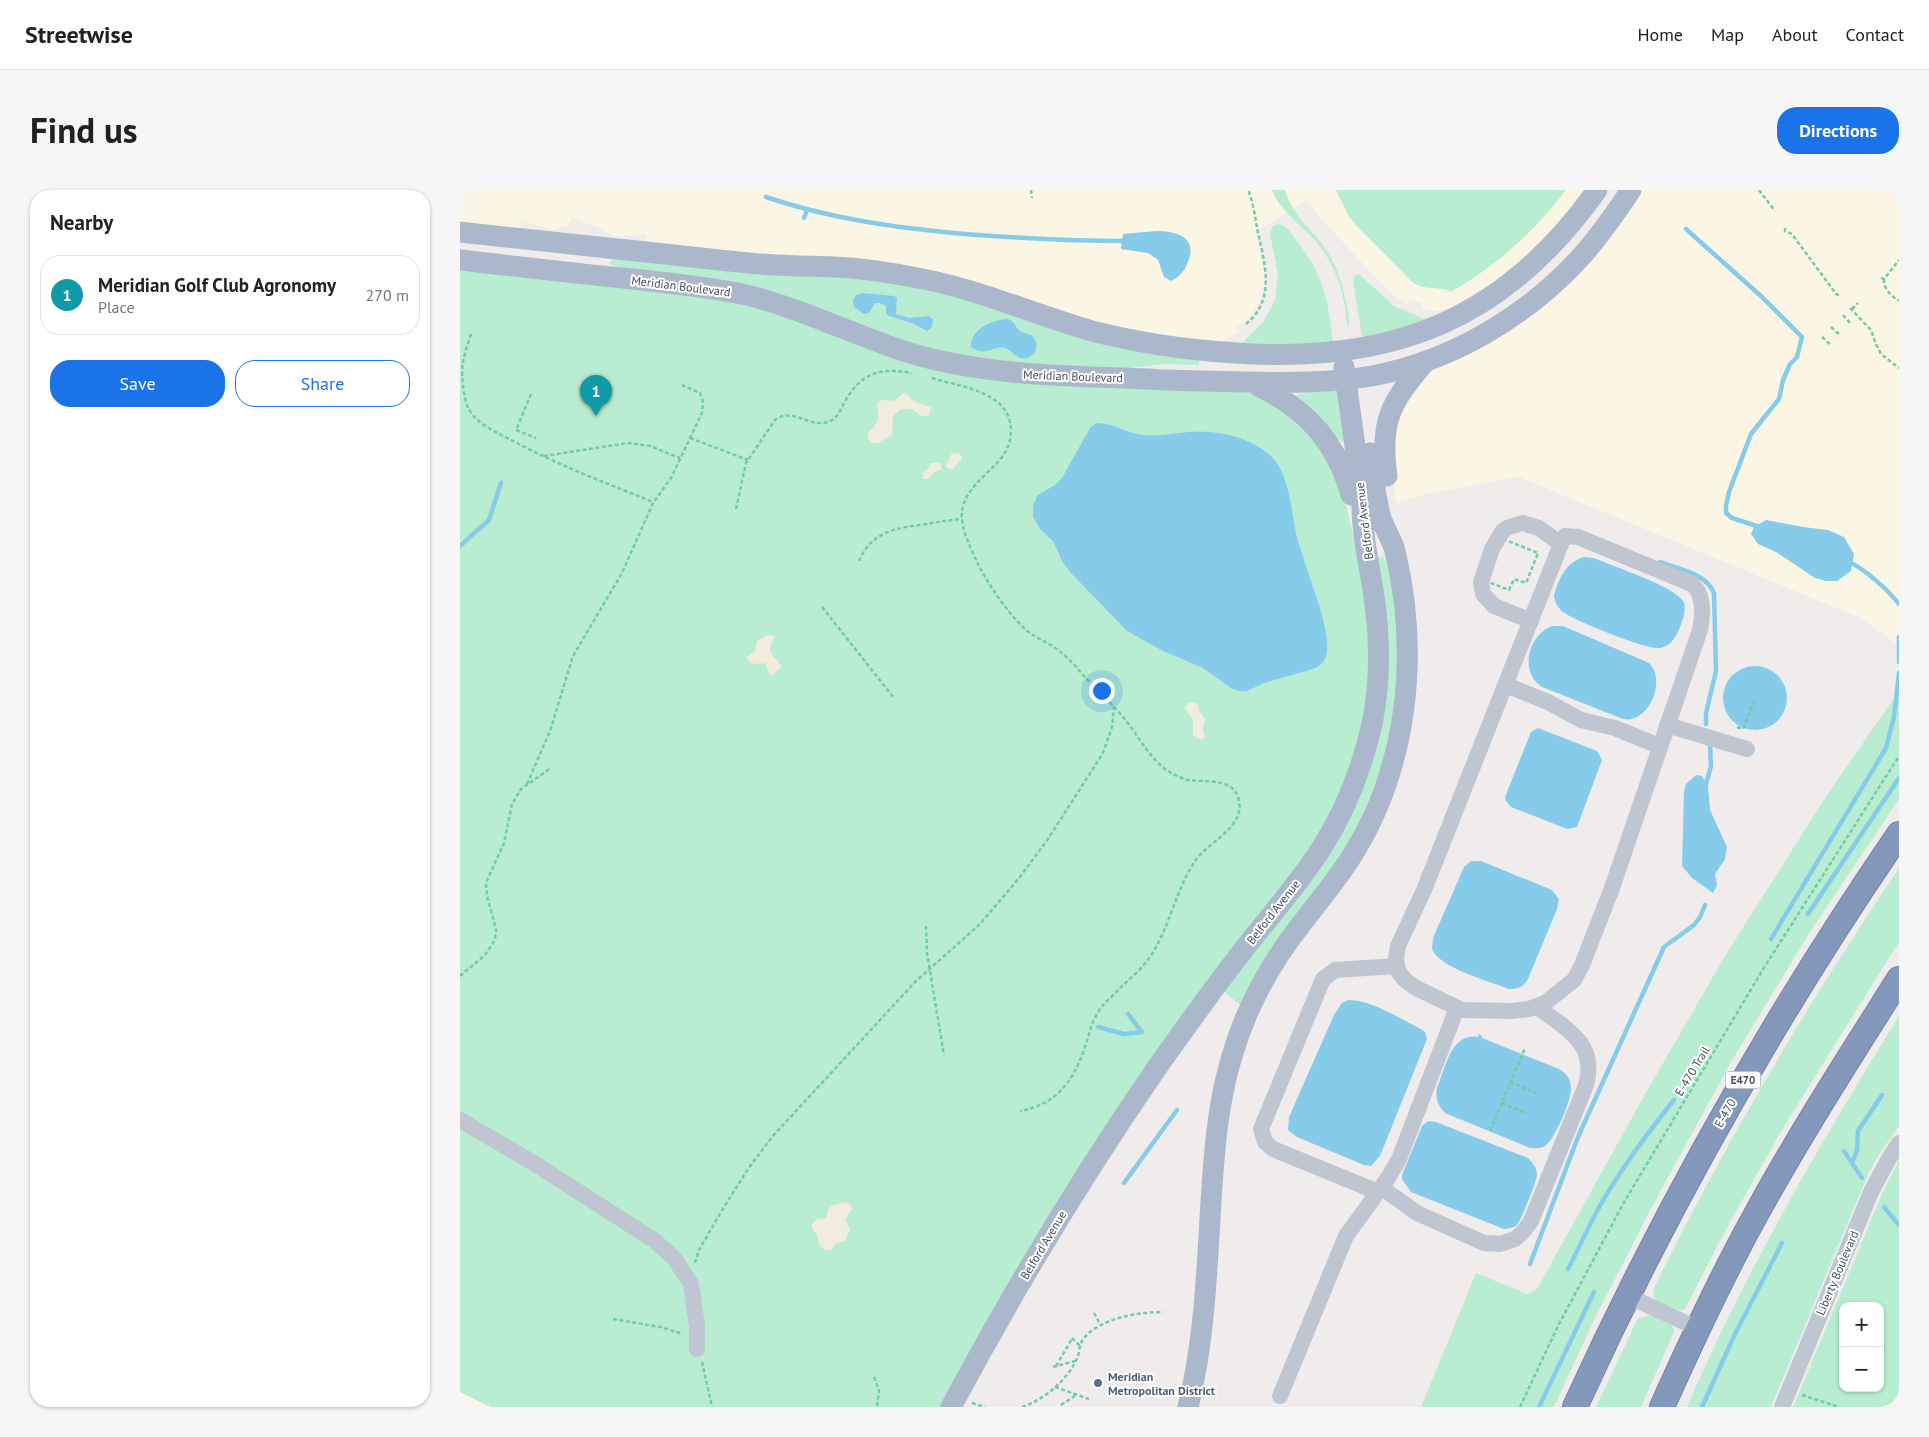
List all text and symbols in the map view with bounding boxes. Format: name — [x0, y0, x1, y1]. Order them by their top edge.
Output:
text: Streetwise — [25, 19, 133, 50]
text: Home — [1637, 23, 1683, 46]
text: Map — [1711, 23, 1744, 46]
text: About — [1772, 23, 1818, 46]
text: Contact — [1846, 23, 1904, 46]
text: Find us — [30, 107, 138, 153]
button: Directions — [1777, 107, 1899, 154]
text: Nearby — [50, 209, 113, 236]
street label: Meridian Boulevard — [631, 272, 731, 300]
text: Meridian Golf Club Agronomy — [98, 273, 336, 297]
text: 1 — [62, 285, 72, 305]
text: 270 m — [366, 285, 409, 305]
text: Place — [98, 297, 135, 317]
button: Save — [50, 360, 225, 407]
button: Share — [235, 360, 410, 407]
street label: Meridian Boulevard — [1023, 367, 1123, 385]
pin: 1 — [580, 375, 612, 416]
street label: Belford Avenue — [1352, 482, 1376, 560]
your location — [1089, 678, 1115, 704]
street label: Belford Avenue — [1243, 877, 1303, 947]
street label: E-470 Trail — [1671, 1043, 1713, 1099]
road number: E470 — [1726, 1072, 1760, 1088]
street label: E-470 — [1711, 1096, 1739, 1130]
street label: Belford Avenue — [1017, 1208, 1069, 1282]
street label: Liberty Boulevard — [1812, 1228, 1862, 1318]
map controls — [1839, 1302, 1884, 1392]
button: + — [1839, 1302, 1884, 1347]
button: − — [1839, 1347, 1884, 1392]
place label: Meridian Metropolitan District — [1108, 1369, 1216, 1398]
marker: Meridian Metropolitan District — [1092, 1377, 1104, 1389]

